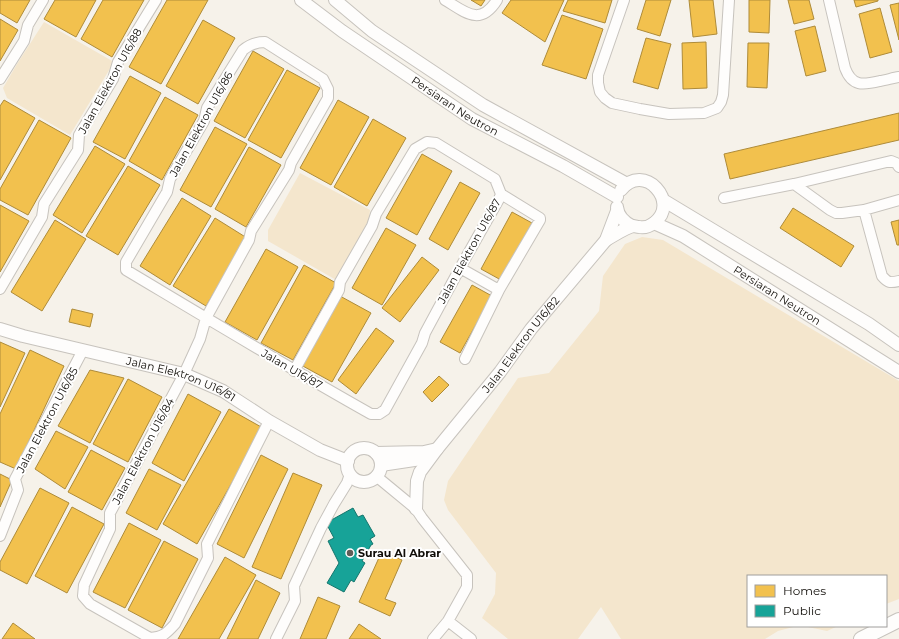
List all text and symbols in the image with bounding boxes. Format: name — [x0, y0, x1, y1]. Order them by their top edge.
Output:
street label: Jalan Elektron U16/88 — [75, 26, 145, 137]
street label: Jalan Elektron U16/86 — [166, 69, 236, 180]
street label: Persiaran Neutron — [409, 73, 501, 138]
street label: Jalan Elektron U16/87 — [434, 196, 504, 307]
street label: Persiaran Neutron — [731, 263, 823, 328]
street label: Jalan Elektron U16/82 — [478, 294, 562, 396]
street label: Jalan U16/87 — [258, 345, 325, 392]
street label: Jalan Elektron U16/81 — [124, 353, 238, 404]
street label: Jalan Elektron U16/85 — [13, 365, 81, 476]
street label: Jalan Elektron U16/84 — [109, 395, 177, 507]
place label: Surau Al Abrar — [358, 546, 441, 560]
marker: Surau Al Abrar — [345, 548, 355, 558]
legend — [747, 575, 887, 627]
text: Homes — [783, 583, 826, 598]
text: Public — [783, 603, 821, 618]

